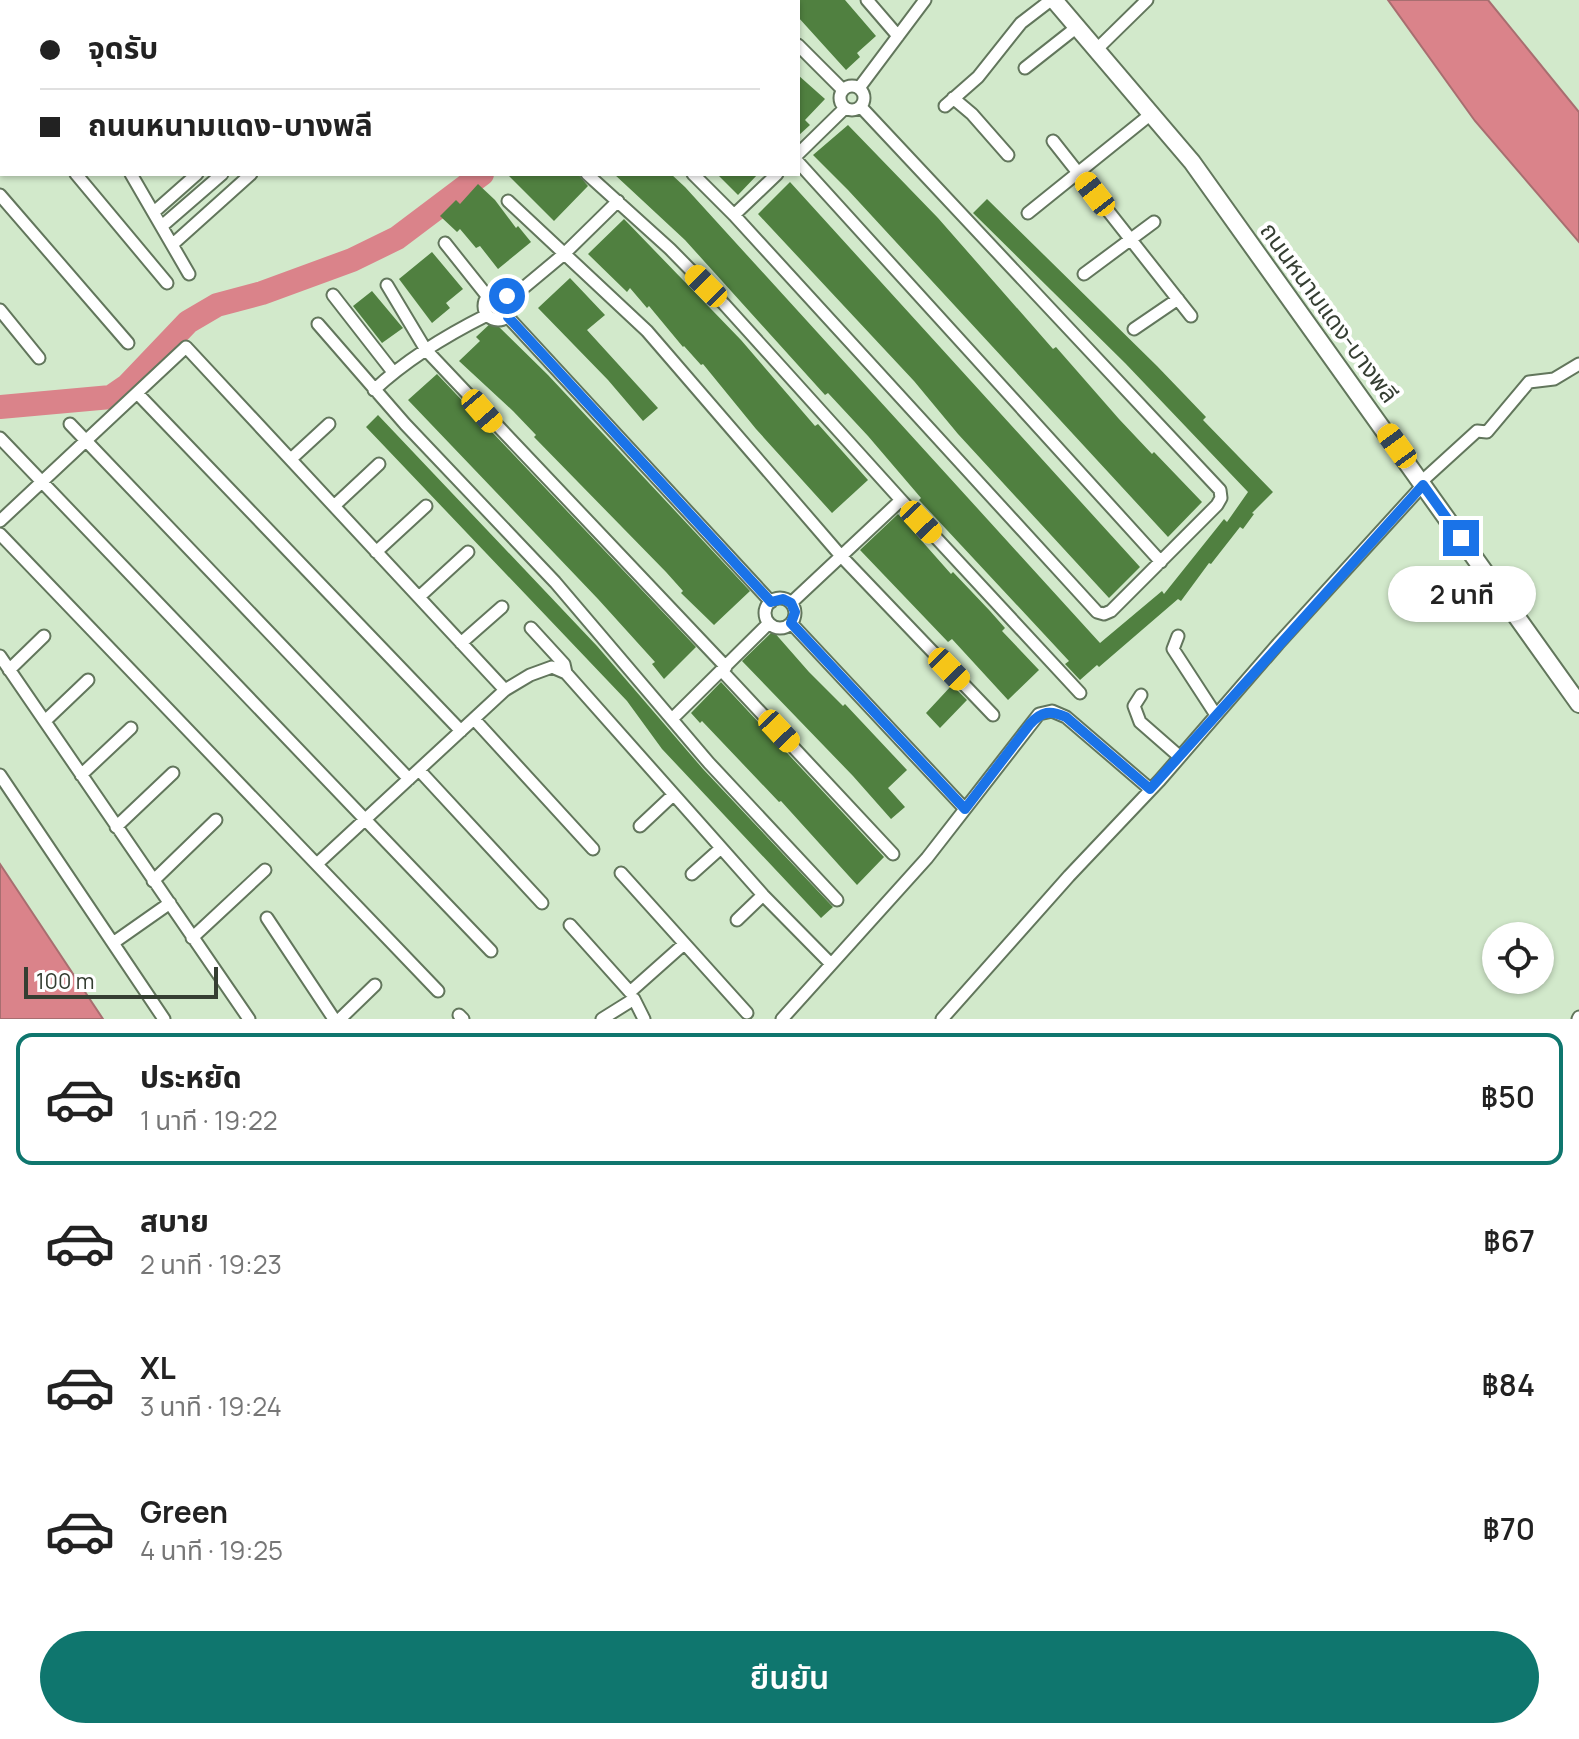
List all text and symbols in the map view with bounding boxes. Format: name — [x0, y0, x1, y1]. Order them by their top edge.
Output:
text: จุดรับ — [88, 27, 158, 68]
text: ถนนหนามแดง-บางพลี — [88, 104, 373, 145]
car — [1071, 168, 1119, 220]
street label: ถนนหนามแดง-บางพลี — [1253, 215, 1407, 409]
car — [681, 261, 731, 311]
route start — [489, 278, 525, 314]
car — [457, 385, 507, 437]
car — [1373, 420, 1421, 472]
car — [896, 496, 946, 548]
route end — [1443, 520, 1479, 556]
callout: 2 นาที — [1387, 566, 1535, 622]
text: 2 นาที — [1430, 576, 1494, 612]
car — [924, 643, 974, 695]
car — [754, 705, 804, 757]
map controls — [1482, 922, 1554, 994]
button: locate — [1482, 922, 1554, 994]
scale bar — [24, 963, 218, 999]
text: 100 m — [36, 966, 94, 996]
text: ประหยัด — [140, 1056, 242, 1097]
icon: car — [44, 1063, 116, 1135]
text: ฿50 — [1481, 1076, 1535, 1117]
text: 1 นาที · 19:22 — [140, 1102, 278, 1138]
text: สบาย — [140, 1200, 209, 1241]
icon: car — [44, 1207, 116, 1279]
text: ฿67 — [1483, 1220, 1535, 1261]
text: 2 นาที · 19:23 — [140, 1246, 282, 1282]
text: XL — [140, 1347, 176, 1388]
icon: car — [44, 1351, 116, 1423]
text: ฿84 — [1481, 1364, 1535, 1405]
text: 3 นาที · 19:24 — [140, 1388, 282, 1424]
text: Green — [140, 1491, 228, 1532]
icon: car — [44, 1495, 116, 1567]
text: ฿70 — [1483, 1508, 1535, 1549]
text: 4 นาที · 19:25 — [140, 1532, 283, 1568]
button: ยืนยัน — [40, 1631, 1539, 1723]

